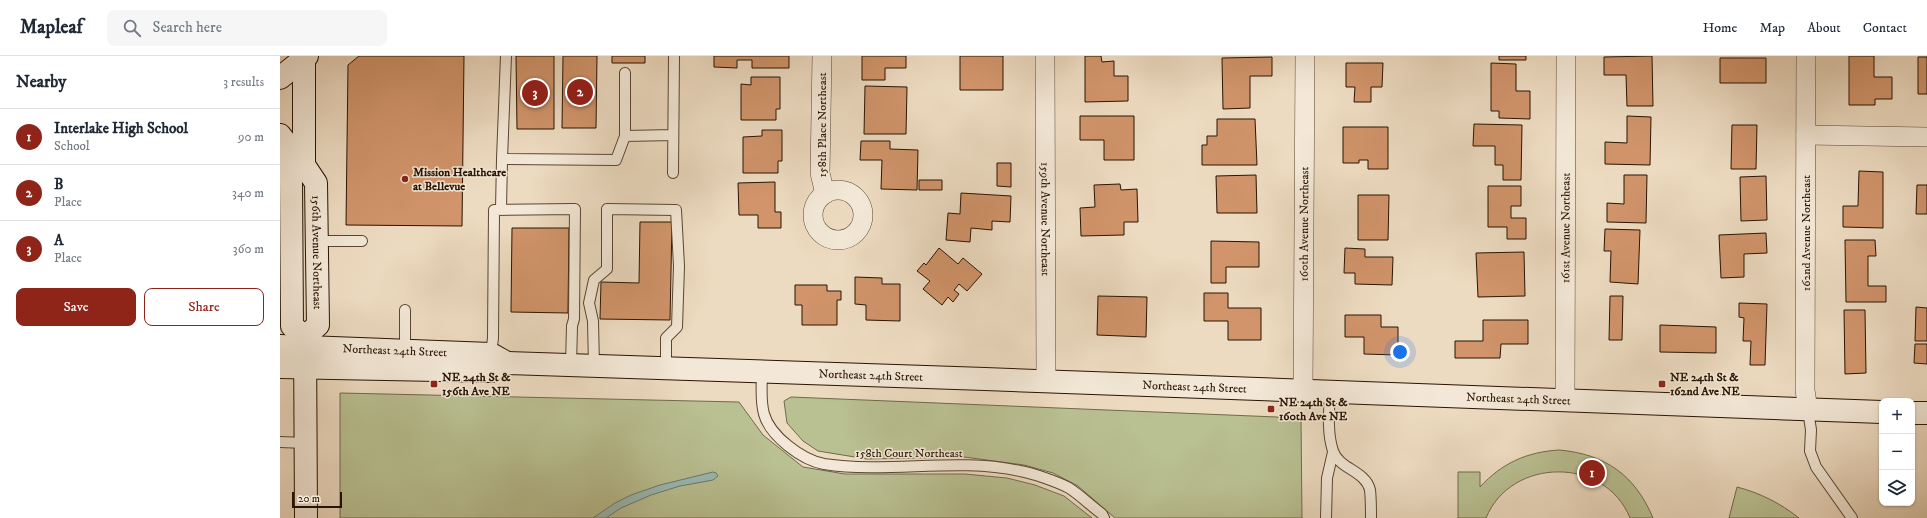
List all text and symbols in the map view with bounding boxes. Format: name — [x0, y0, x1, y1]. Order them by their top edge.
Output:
search box — [107, 10, 387, 46]
text: Mapleaf — [20, 16, 83, 39]
icon: search — [121, 17, 143, 39]
text: Search here — [153, 18, 222, 37]
text: Home — [1703, 19, 1737, 37]
text: Map — [1759, 19, 1785, 37]
text: About — [1807, 19, 1841, 37]
text: Contact — [1863, 19, 1907, 37]
text: Nearby — [16, 71, 66, 93]
street label: 158th Place Northeast — [815, 72, 830, 178]
text: 3 results — [223, 74, 264, 90]
pin: 2 — [567, 77, 593, 107]
pin: 3 — [522, 78, 548, 108]
text: Interlake High School — [54, 119, 188, 138]
text: 1 — [27, 129, 31, 145]
text: 90 m — [238, 129, 264, 145]
text: School — [54, 138, 90, 154]
street label: 159th Avenue Northeast — [1037, 162, 1053, 276]
place label: Mission Healthcare at Bellevue — [413, 165, 506, 194]
street label: 160th Avenue Northeast — [1297, 166, 1312, 282]
street label: 161st Avenue Northeast — [1558, 173, 1574, 283]
marker: Mission Healthcare at Bellevue — [400, 174, 410, 184]
text: B — [54, 175, 64, 194]
street label: 162nd Avenue Northeast — [1799, 175, 1814, 291]
text: 2 — [26, 185, 32, 201]
text: 340 m — [232, 185, 264, 201]
text: Place — [54, 194, 82, 210]
street label: 156th Avenue Northeast — [308, 195, 325, 310]
text: A — [54, 231, 64, 250]
text: 3 — [27, 241, 31, 257]
text: 360 m — [233, 241, 264, 257]
text: Place — [54, 250, 82, 266]
button: Save — [16, 288, 136, 326]
button: Share — [144, 288, 264, 326]
street label: Northeast 24th Street — [342, 341, 448, 360]
your location — [1390, 342, 1410, 362]
street label: Northeast 24th Street — [818, 366, 923, 385]
place label: NE 24th St & 156th Ave NE — [442, 370, 511, 399]
place label: NE 24th St & 162nd Ave NE — [1670, 370, 1740, 399]
street label: Northeast 24th Street — [1142, 378, 1247, 397]
marker: NE 24th St & 156th Ave NE — [429, 379, 439, 389]
marker: NE 24th St & 162nd Ave NE — [1657, 379, 1667, 389]
street label: Northeast 24th Street — [1466, 390, 1571, 409]
place label: NE 24th St & 160th Ave NE — [1279, 395, 1348, 424]
map controls — [1879, 398, 1915, 506]
button: + — [1879, 398, 1915, 434]
marker: NE 24th St & 160th Ave NE — [1266, 404, 1276, 414]
button: − — [1879, 434, 1915, 470]
street label: 158th Court Northeast — [855, 446, 963, 461]
pin: 1 — [1579, 458, 1605, 488]
button: layers — [1879, 470, 1915, 506]
scale bar — [292, 490, 342, 509]
text: 20 m — [298, 492, 320, 506]

